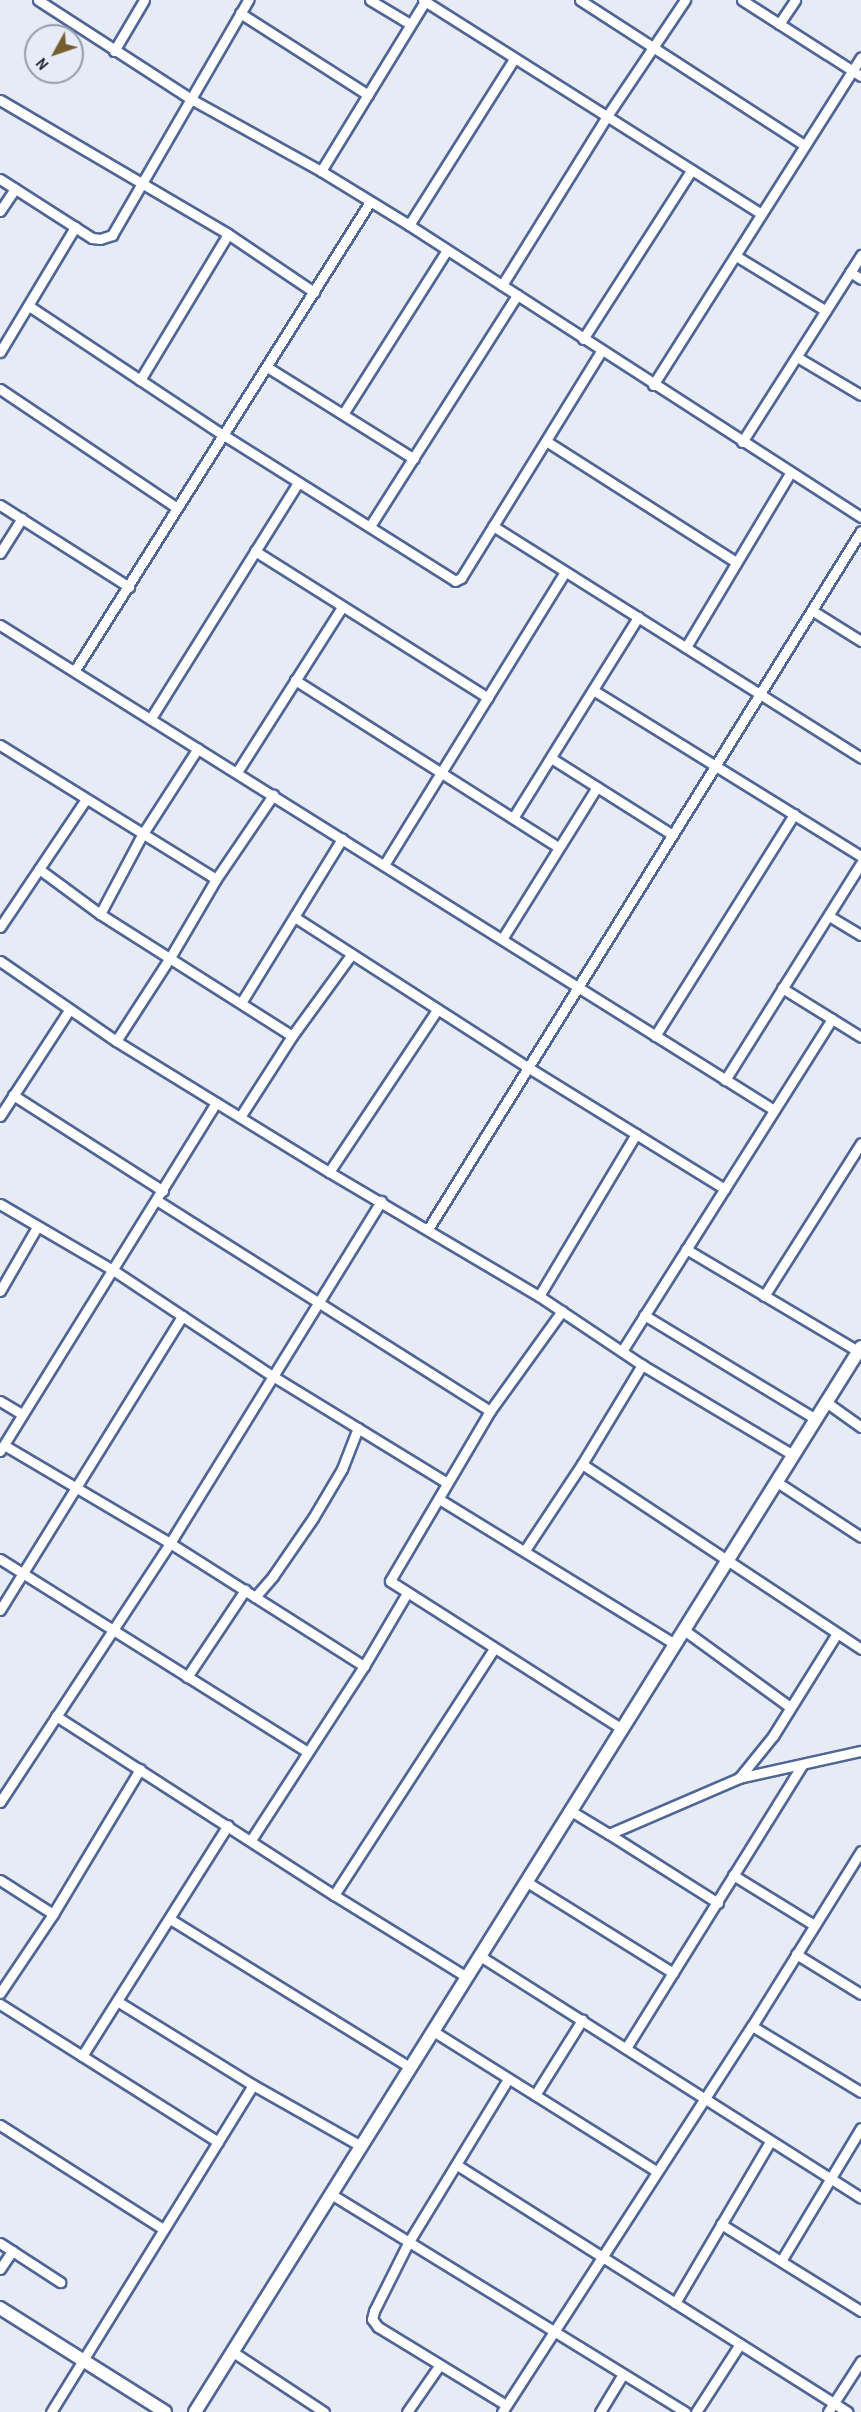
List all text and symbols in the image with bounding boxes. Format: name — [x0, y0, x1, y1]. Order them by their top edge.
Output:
north arrow — [24, 24, 84, 84]
text: N — [30, 54, 53, 75]

